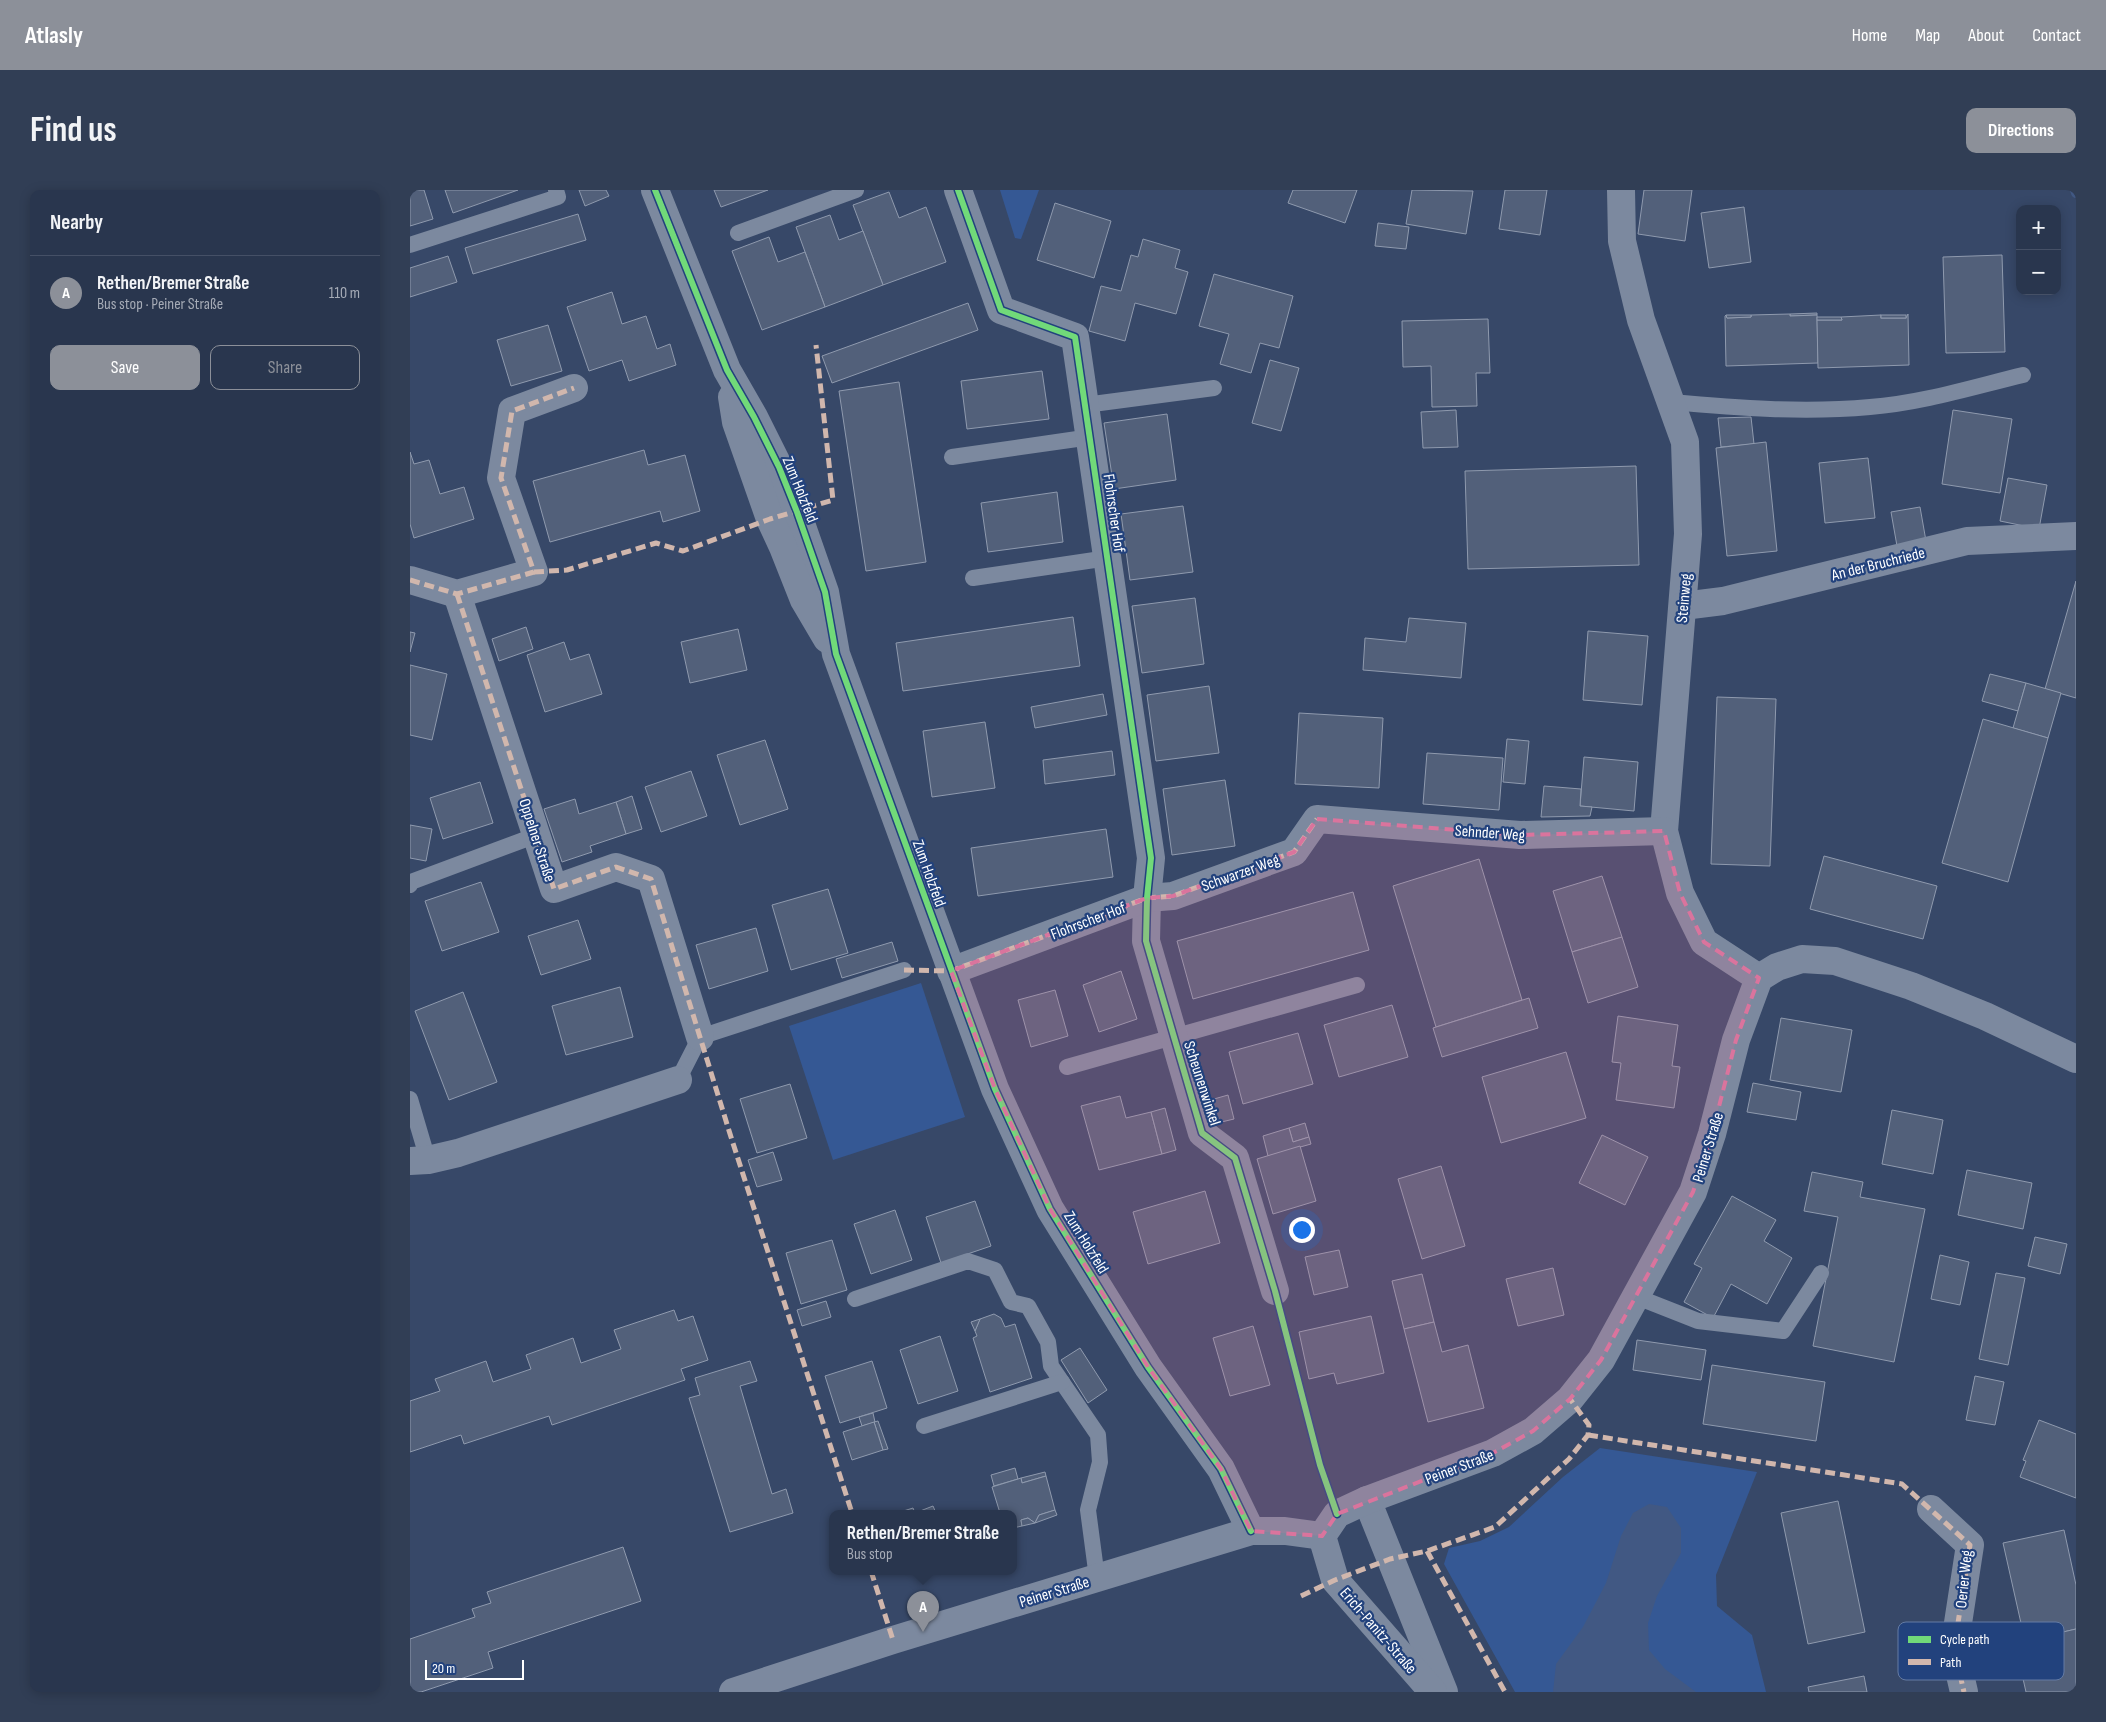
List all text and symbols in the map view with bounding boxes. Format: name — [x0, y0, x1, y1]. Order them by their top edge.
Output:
text: Atlasly — [25, 21, 83, 50]
text: Home — [1852, 25, 1887, 46]
text: Map — [1915, 25, 1940, 46]
text: About — [1968, 25, 2004, 46]
text: Contact — [2032, 25, 2081, 46]
button: Directions — [1966, 108, 2076, 153]
text: Find us — [30, 109, 117, 152]
map controls — [2016, 205, 2061, 295]
button: + — [2016, 205, 2061, 250]
text: Nearby — [50, 210, 103, 235]
button: − — [2016, 250, 2061, 295]
text: Rethen/Bremer Straße — [97, 272, 249, 295]
text: A — [62, 284, 70, 303]
text: 110 m — [329, 284, 360, 303]
text: Bus stop · Peiner Straße — [97, 295, 223, 314]
button: Save — [50, 345, 200, 390]
button: Share — [210, 345, 360, 390]
street label: Zum Holzfeld — [778, 454, 821, 525]
street label: Flohrscher Hof — [1099, 473, 1128, 554]
street label: An der Bruchriede — [1829, 544, 1927, 585]
street label: Steinweg — [1673, 573, 1696, 624]
street label: Oppelner Straße — [514, 796, 559, 884]
street label: Sehnder Weg — [1454, 822, 1526, 845]
street label: Zum Holzfeld — [908, 837, 949, 910]
street label: Schwarzer Weg — [1199, 851, 1282, 896]
street label: Flohrscher Hof — [1048, 898, 1129, 944]
street label: Scheunenwinkel — [1179, 1039, 1224, 1128]
street label: Peiner Straße — [1689, 1110, 1728, 1185]
street label: Zum Holzfeld — [1059, 1208, 1112, 1277]
your location — [1289, 1217, 1315, 1243]
street label: Peiner Straße — [1423, 1446, 1497, 1489]
popup — [829, 1510, 1017, 1575]
text: Rethen/Bremer Straße — [847, 1522, 999, 1545]
text: Bus stop — [847, 1545, 893, 1564]
street label: Oerier Weg — [1952, 1549, 1977, 1609]
street label: Peiner Straße — [1017, 1573, 1092, 1612]
street label: Erich-Panitz-Straße — [1335, 1584, 1420, 1678]
pin: A — [907, 1591, 939, 1632]
legend — [1898, 1622, 2064, 1680]
text: Cycle path — [1940, 1631, 1990, 1648]
text: Path — [1940, 1654, 1961, 1671]
scale bar — [425, 1657, 524, 1680]
text: 20 m — [432, 1660, 455, 1677]

